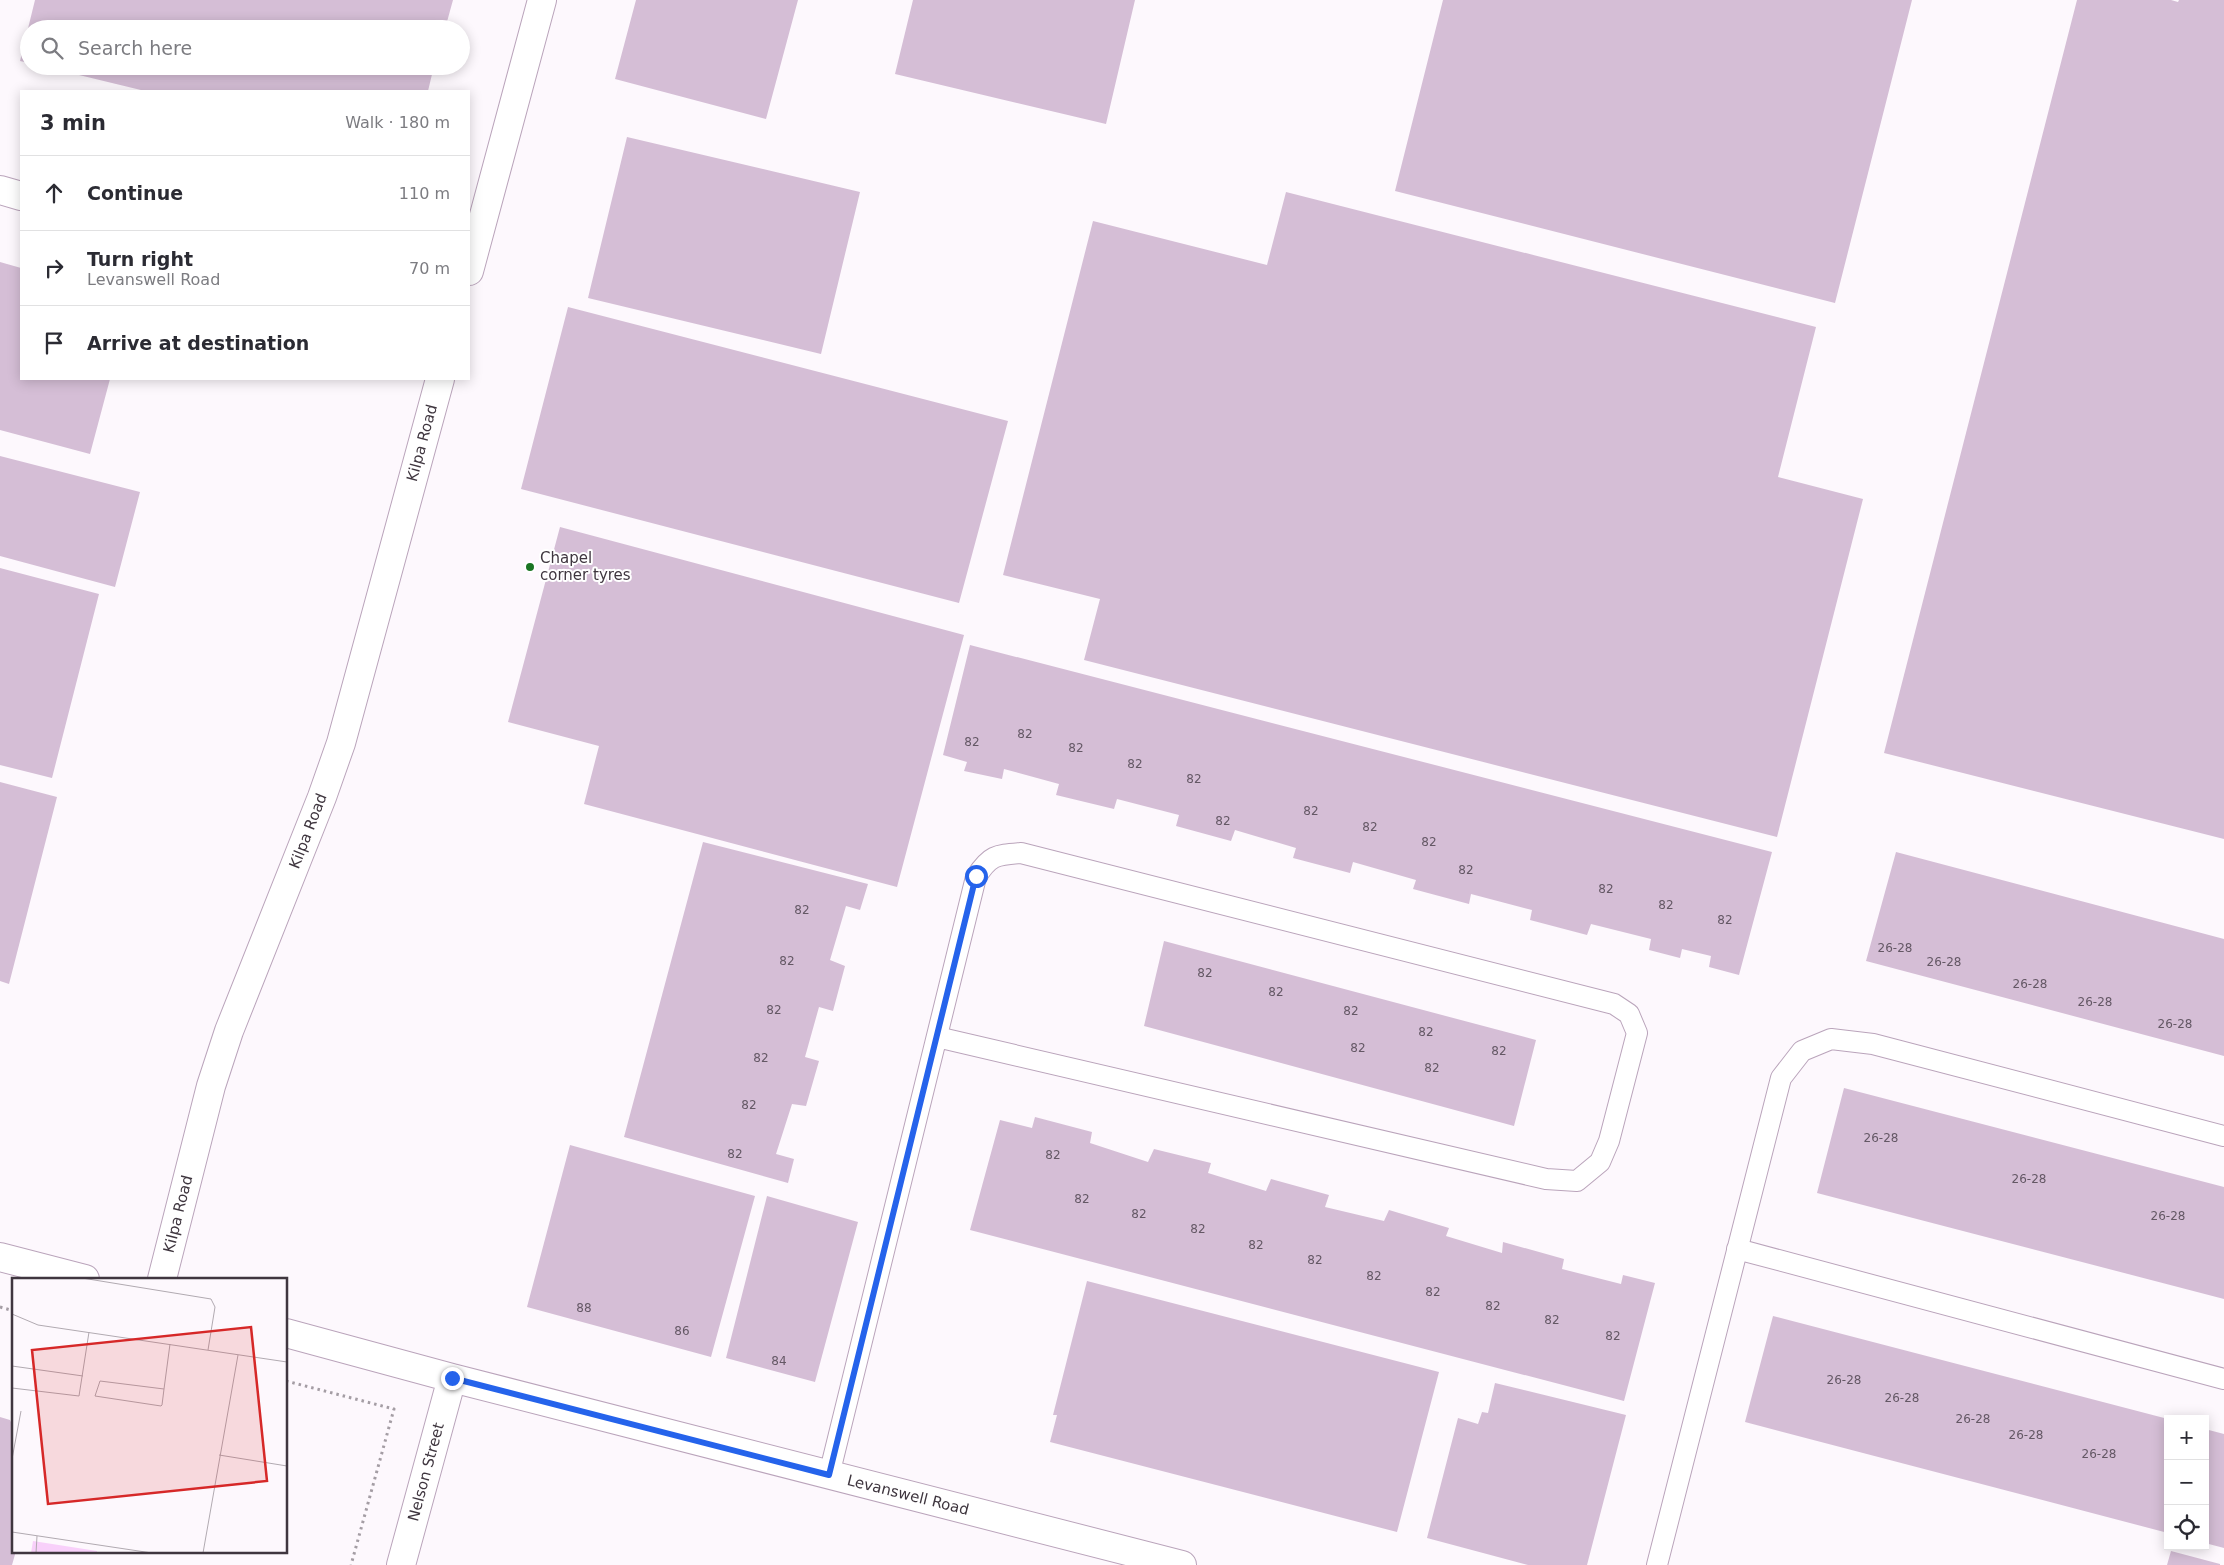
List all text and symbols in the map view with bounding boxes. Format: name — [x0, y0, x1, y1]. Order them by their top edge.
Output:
search box — [20, 20, 470, 75]
icon: search — [38, 34, 66, 62]
text: Search here — [78, 37, 192, 59]
text: 3 min — [40, 111, 106, 135]
text: Walk · 180 m — [345, 113, 450, 132]
icon: ahead — [40, 179, 68, 207]
text: Continue — [87, 182, 183, 204]
text: 110 m — [399, 184, 450, 203]
text: Turn right — [87, 248, 193, 270]
icon: right — [40, 254, 68, 282]
text: 70 m — [409, 259, 450, 278]
text: Levanswell Road — [87, 270, 220, 289]
icon: arrive — [40, 329, 68, 357]
text: Arrive at destination — [87, 332, 309, 354]
street label: Kilpa Road — [403, 402, 441, 484]
place label: Chapel corner tyres — [540, 549, 631, 584]
marker: Chapel corner tyres — [524, 561, 536, 573]
house number: 82 — [1017, 727, 1033, 741]
house number: 82 — [964, 735, 980, 749]
house number: 82 — [1068, 741, 1084, 755]
house number: 82 — [1127, 757, 1143, 771]
house number: 82 — [1186, 772, 1202, 786]
street label: Kilpa Road — [285, 791, 331, 871]
house number: 82 — [1303, 804, 1319, 818]
house number: 82 — [1215, 814, 1231, 828]
house number: 82 — [1362, 820, 1378, 834]
house number: 82 — [1421, 835, 1437, 849]
house number: 82 — [1458, 863, 1474, 877]
route start — [965, 865, 988, 888]
house number: 82 — [1598, 882, 1614, 896]
house number: 82 — [1658, 898, 1674, 912]
house number: 82 — [794, 903, 810, 917]
house number: 82 — [1717, 913, 1733, 927]
house number: 26-28 — [1878, 941, 1912, 955]
house number: 82 — [779, 954, 795, 968]
house number: 26-28 — [1927, 955, 1961, 969]
house number: 82 — [1197, 966, 1213, 980]
house number: 26-28 — [2013, 977, 2047, 991]
house number: 82 — [1268, 985, 1284, 999]
house number: 26-28 — [2078, 995, 2112, 1009]
house number: 82 — [766, 1003, 782, 1017]
house number: 82 — [1343, 1004, 1359, 1018]
house number: 26-28 — [2158, 1017, 2192, 1031]
house number: 82 — [1418, 1025, 1434, 1039]
house number: 82 — [1350, 1041, 1366, 1055]
house number: 82 — [1491, 1044, 1507, 1058]
house number: 82 — [753, 1051, 769, 1065]
house number: 82 — [1424, 1061, 1440, 1075]
house number: 82 — [741, 1098, 757, 1112]
house number: 26-28 — [1864, 1131, 1898, 1145]
house number: 82 — [727, 1147, 743, 1161]
house number: 82 — [1045, 1148, 1061, 1162]
house number: 26-28 — [2012, 1172, 2046, 1186]
street label: Kilpa Road — [160, 1173, 196, 1255]
house number: 82 — [1074, 1192, 1090, 1206]
house number: 82 — [1131, 1207, 1147, 1221]
house number: 26-28 — [2151, 1209, 2185, 1223]
house number: 82 — [1190, 1222, 1206, 1236]
house number: 82 — [1248, 1238, 1264, 1252]
house number: 82 — [1307, 1253, 1323, 1267]
house number: 82 — [1366, 1269, 1382, 1283]
inset map — [12, 1278, 288, 1552]
house number: 82 — [1425, 1285, 1441, 1299]
house number: 82 — [1485, 1299, 1501, 1313]
house number: 88 — [576, 1301, 592, 1315]
house number: 82 — [1544, 1313, 1560, 1327]
house number: 86 — [674, 1324, 690, 1338]
house number: 82 — [1605, 1329, 1621, 1343]
house number: 84 — [771, 1354, 787, 1368]
route end — [441, 1367, 464, 1390]
house number: 26-28 — [1827, 1373, 1861, 1387]
house number: 26-28 — [1885, 1391, 1919, 1405]
house number: 26-28 — [1956, 1412, 1990, 1426]
map controls — [2164, 1415, 2209, 1550]
button: + — [2164, 1415, 2209, 1460]
street label: Nelson Street — [404, 1421, 448, 1523]
house number: 26-28 — [2009, 1428, 2043, 1442]
house number: 26-28 — [2082, 1447, 2116, 1461]
button: − — [2164, 1460, 2209, 1505]
street label: Levanswell Road — [845, 1471, 971, 1519]
button: locate — [2164, 1505, 2209, 1550]

